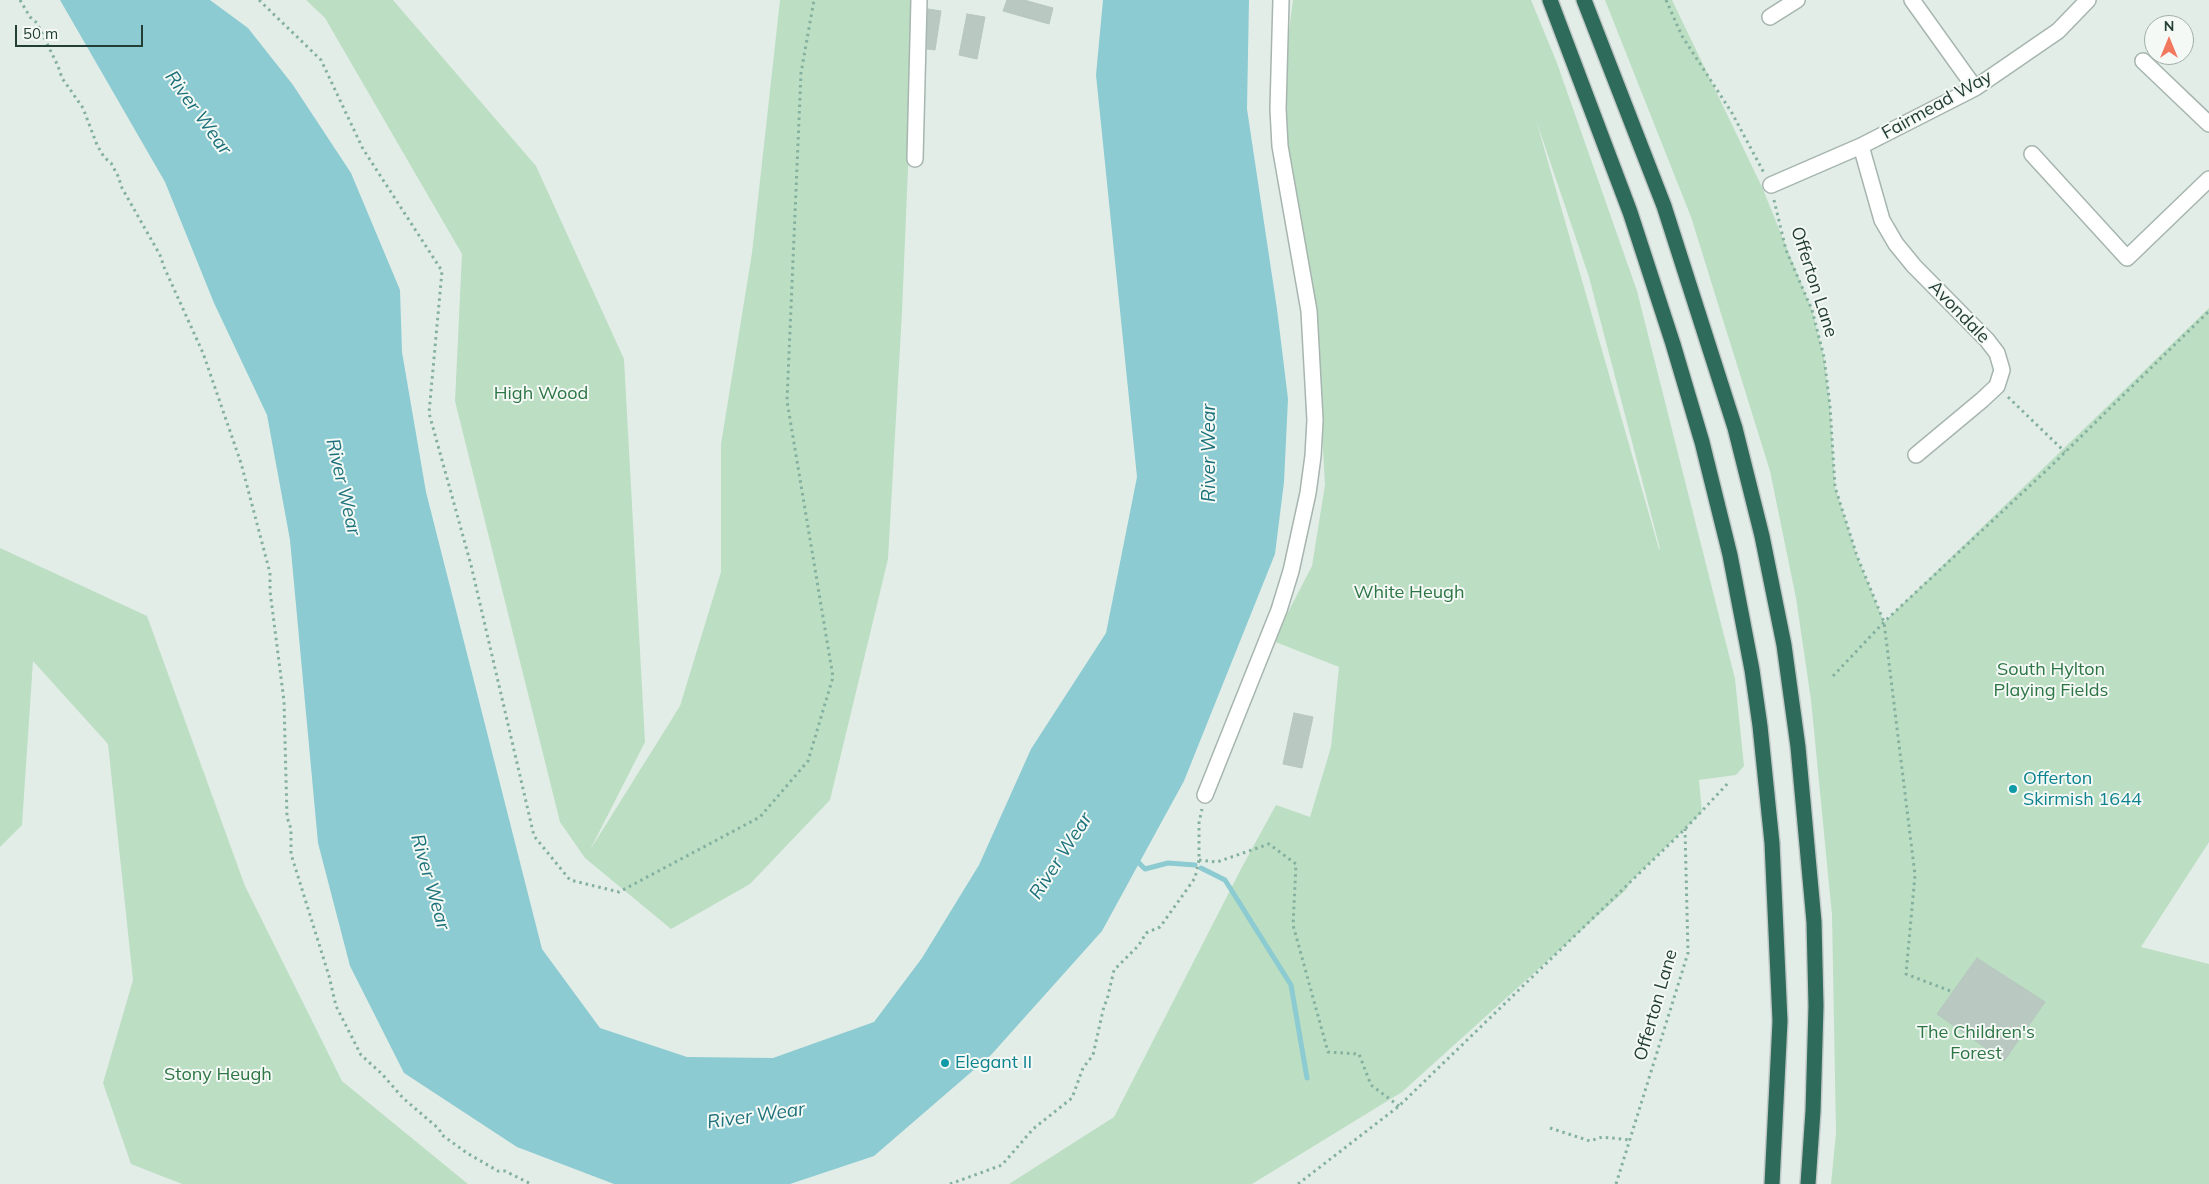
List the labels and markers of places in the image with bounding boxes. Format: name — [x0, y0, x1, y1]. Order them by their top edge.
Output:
place label: Offerton Skirmish 1644 — [2023, 768, 2142, 811]
marker: Offerton Skirmish 1644 — [2007, 783, 2019, 795]
place label: Elegant II — [955, 1052, 1032, 1074]
marker: Elegant II — [939, 1057, 951, 1069]

